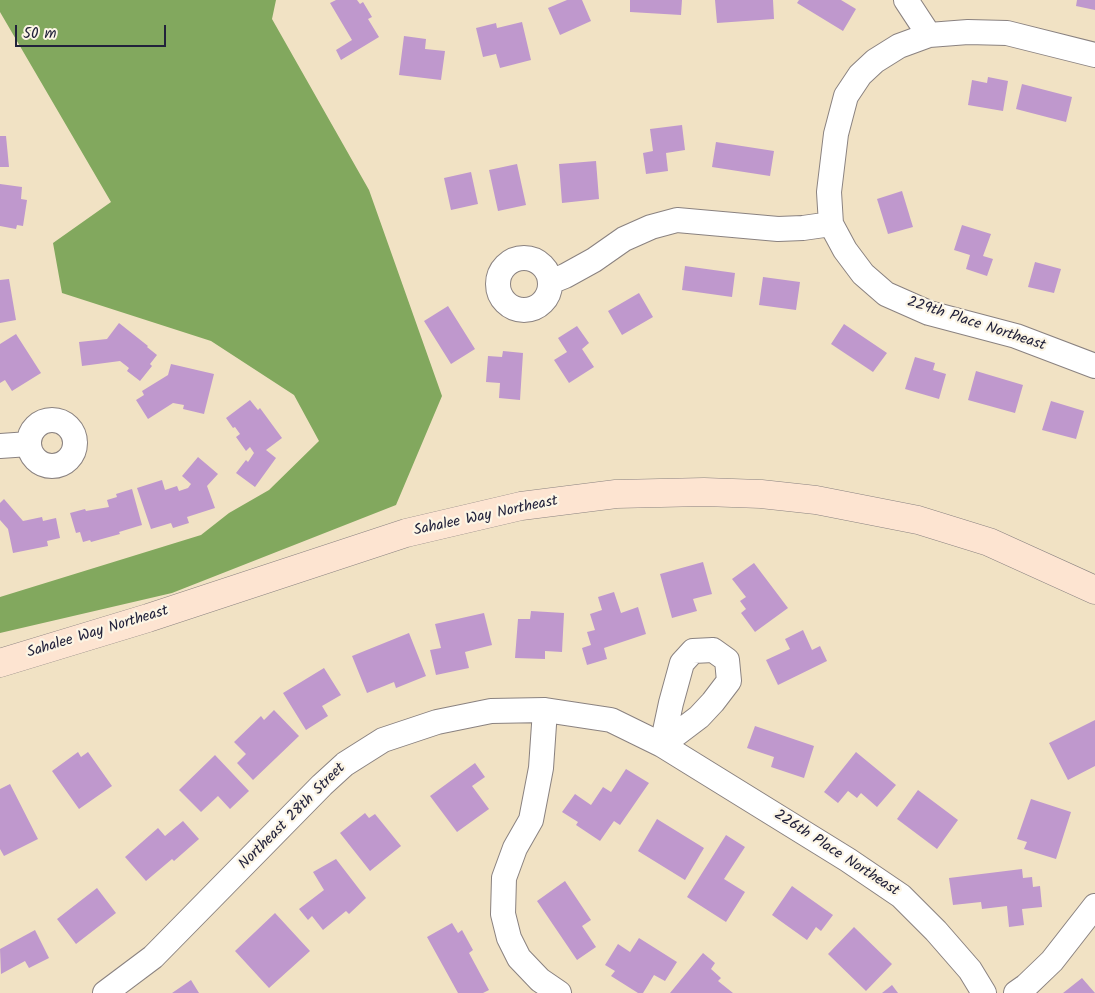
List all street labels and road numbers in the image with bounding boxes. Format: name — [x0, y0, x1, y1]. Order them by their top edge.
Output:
street label: 229th Place Northeast — [904, 294, 1048, 356]
street label: Sahalee Way Northeast — [412, 493, 560, 541]
street label: Sahalee Way Northeast — [25, 603, 171, 663]
street label: Northeast 28th Street — [236, 760, 350, 874]
street label: 226th Place Northeast — [770, 807, 902, 901]

